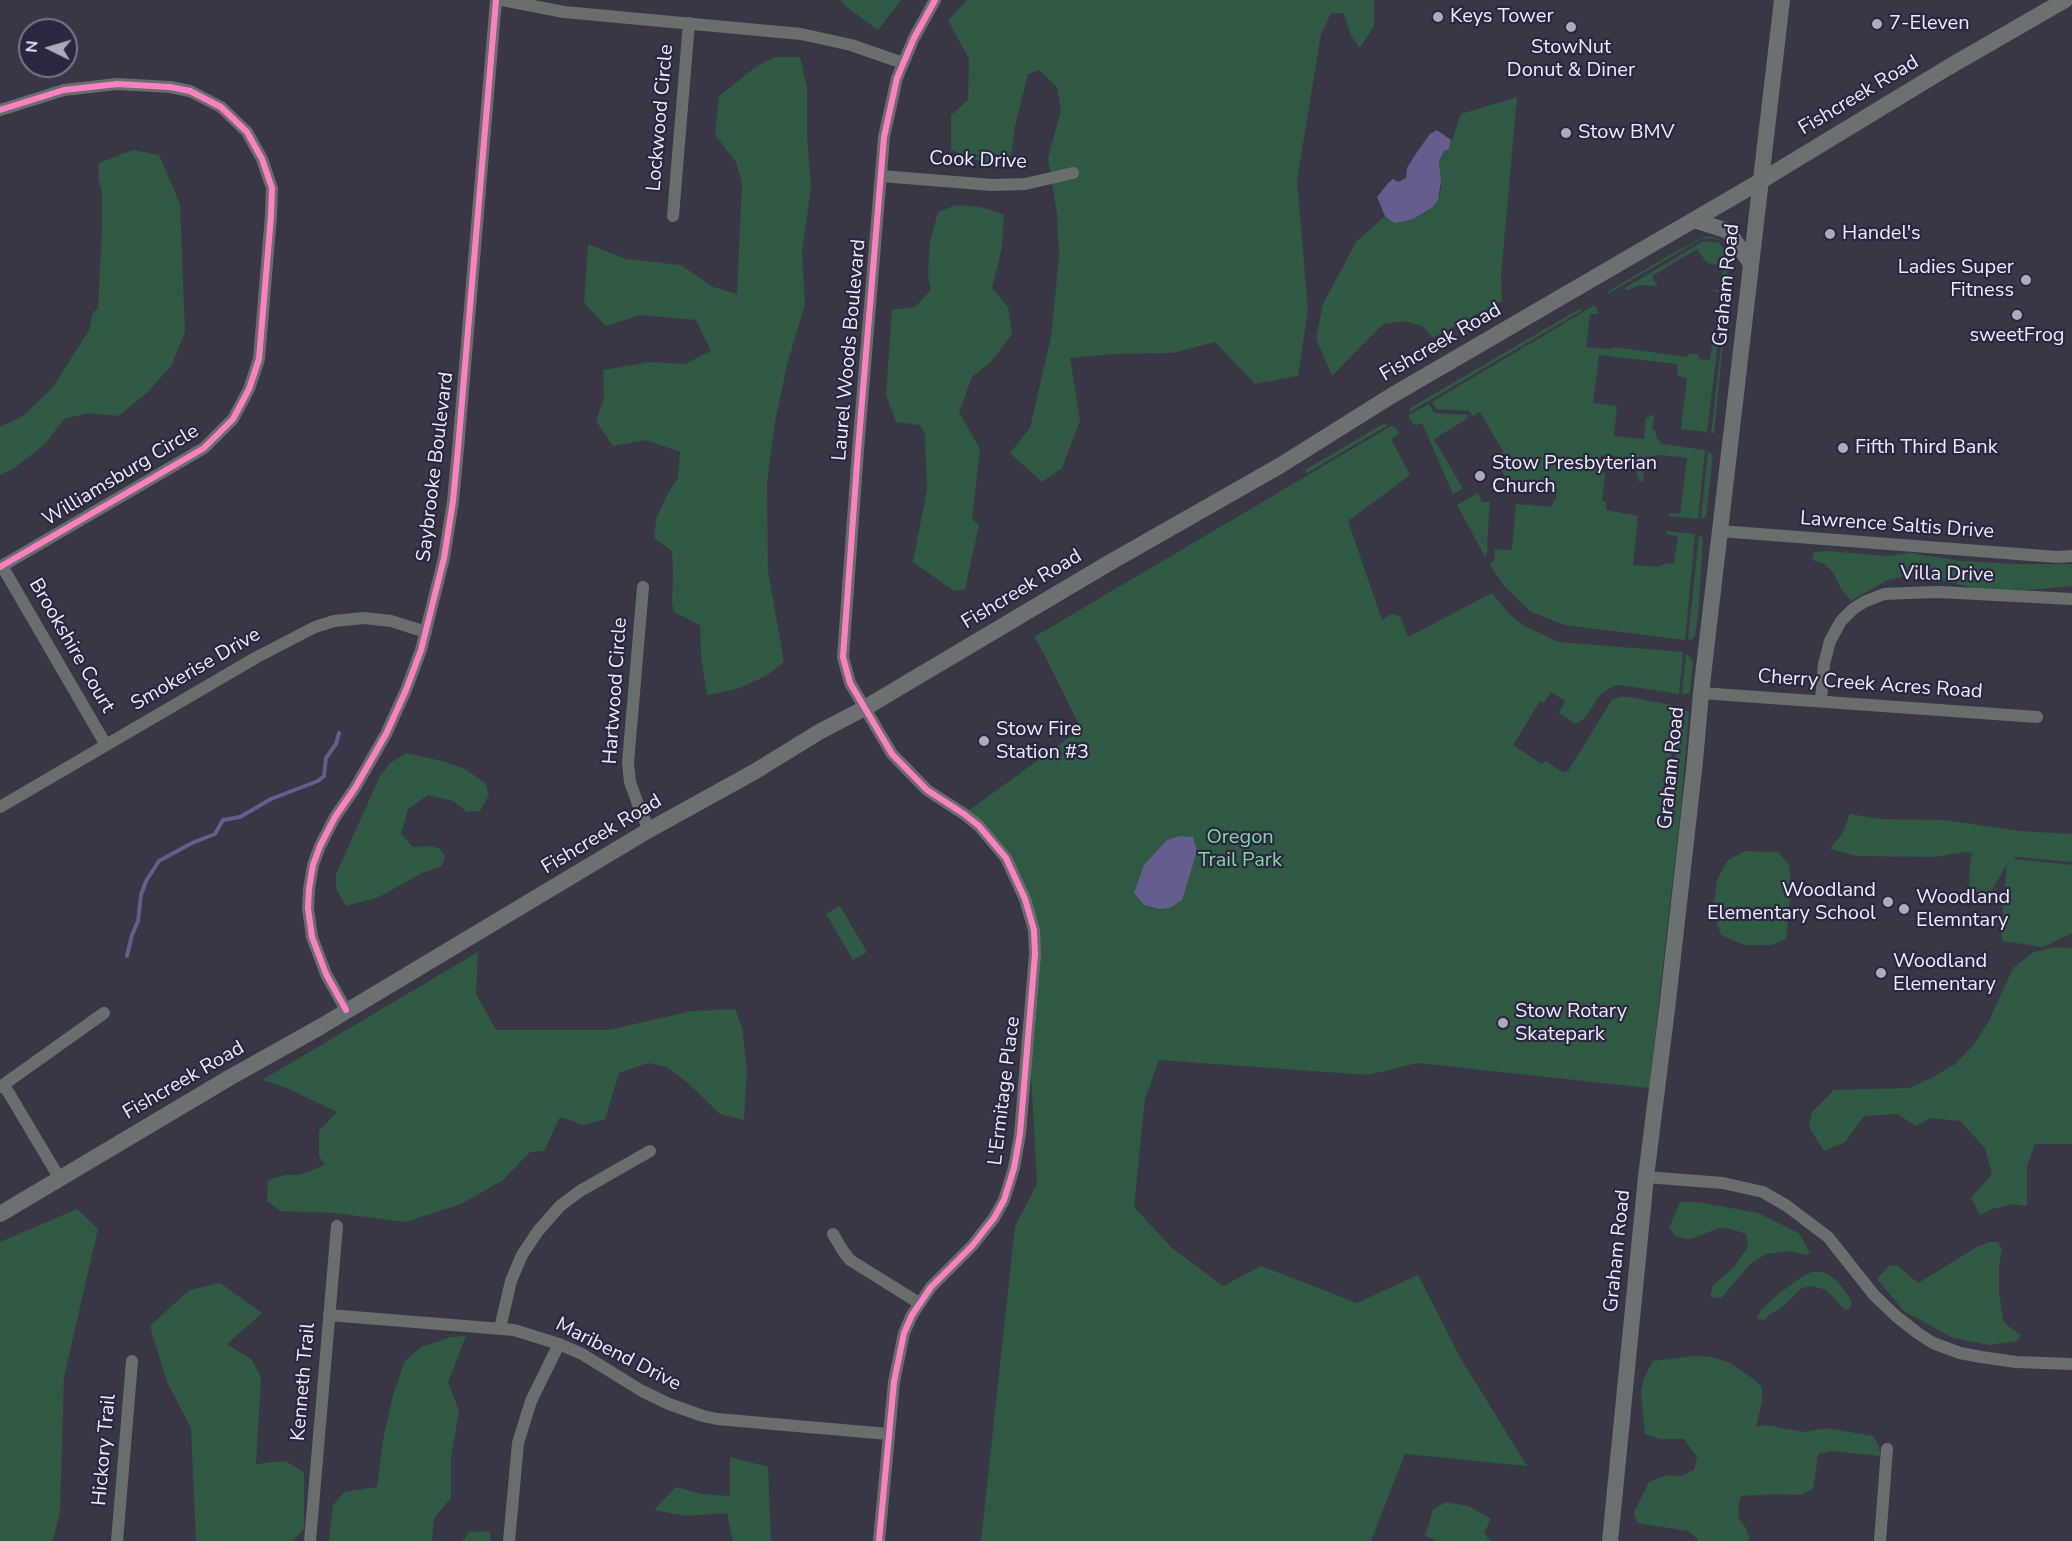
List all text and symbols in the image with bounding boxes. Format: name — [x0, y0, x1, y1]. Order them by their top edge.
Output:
place label: Keys Tower — [1450, 5, 1554, 29]
marker: Keys Tower — [1431, 10, 1445, 24]
place label: 7-Eleven — [1889, 12, 1970, 36]
marker: 7-Eleven — [1870, 17, 1884, 31]
north arrow — [18, 18, 78, 78]
marker: StowNut Donut & Diner — [1564, 20, 1578, 34]
place label: StowNut Donut & Diner — [1507, 36, 1635, 83]
text: N — [21, 40, 44, 54]
street label: Lockwood Circle — [643, 44, 679, 192]
street label: Fishcreek Road — [1795, 51, 1923, 141]
place label: Stow BMV — [1578, 121, 1674, 145]
marker: Stow BMV — [1559, 126, 1573, 140]
street label: Cook Drive — [929, 147, 1027, 175]
place label: Handel's — [1842, 222, 1921, 246]
street label: Graham Road — [1709, 223, 1745, 347]
marker: Handel's — [1823, 227, 1837, 241]
street label: Laurel Woods Boulevard — [828, 238, 872, 462]
place label: Ladies Super Fitness — [1898, 256, 2014, 303]
marker: Ladies Super Fitness — [2019, 273, 2033, 287]
street label: Fishcreek Road — [1376, 299, 1506, 387]
marker: sweetFrog — [2010, 308, 2024, 322]
place label: sweetFrog — [1970, 324, 2064, 348]
street label: Saybrooke Boulevard — [412, 371, 460, 563]
street label: Williamsburg Circle — [38, 420, 204, 532]
place label: Fifth Third Bank — [1855, 436, 1998, 460]
marker: Fifth Third Bank — [1836, 441, 1850, 455]
place label: Stow Presbyterian Church — [1492, 452, 1657, 499]
marker: Stow Presbyterian Church — [1473, 469, 1487, 483]
street label: Lawrence Saltis Drive — [1799, 507, 1995, 545]
street label: Fishcreek Road — [958, 545, 1086, 635]
street label: Villa Drive — [1900, 562, 1994, 588]
street label: Brookshire Court — [23, 575, 119, 717]
street label: Hartwood Circle — [599, 617, 633, 765]
street label: Smokerise Drive — [127, 623, 265, 717]
street label: Cherry Creek Acres Road — [1757, 665, 1983, 705]
street label: Graham Road — [1654, 706, 1690, 830]
place label: Stow Fire Station #3 — [996, 718, 1089, 765]
marker: Stow Fire Station #3 — [977, 734, 991, 748]
street label: Fishcreek Road — [538, 790, 666, 880]
park label: Oregon Trail Park — [1198, 826, 1282, 873]
place label: Woodland Elementary School — [1707, 879, 1876, 926]
place label: Woodland Elemntary — [1916, 886, 2010, 933]
marker: Woodland Elementary School — [1881, 895, 1895, 909]
marker: Woodland Elemntary — [1897, 902, 1911, 916]
place label: Woodland Elementary — [1893, 950, 1996, 997]
marker: Woodland Elementary — [1874, 966, 1888, 980]
place label: Stow Rotary Skatepark — [1515, 1000, 1627, 1047]
street label: L'Ermitage Place — [984, 1015, 1026, 1167]
marker: Stow Rotary Skatepark — [1496, 1016, 1510, 1030]
street label: Fishcreek Road — [119, 1037, 249, 1125]
street label: Graham Road — [1600, 1189, 1636, 1313]
street label: Maribend Drive — [551, 1313, 685, 1397]
street label: Kenneth Trail — [287, 1322, 321, 1442]
street label: Hickory Trail — [88, 1393, 122, 1507]

